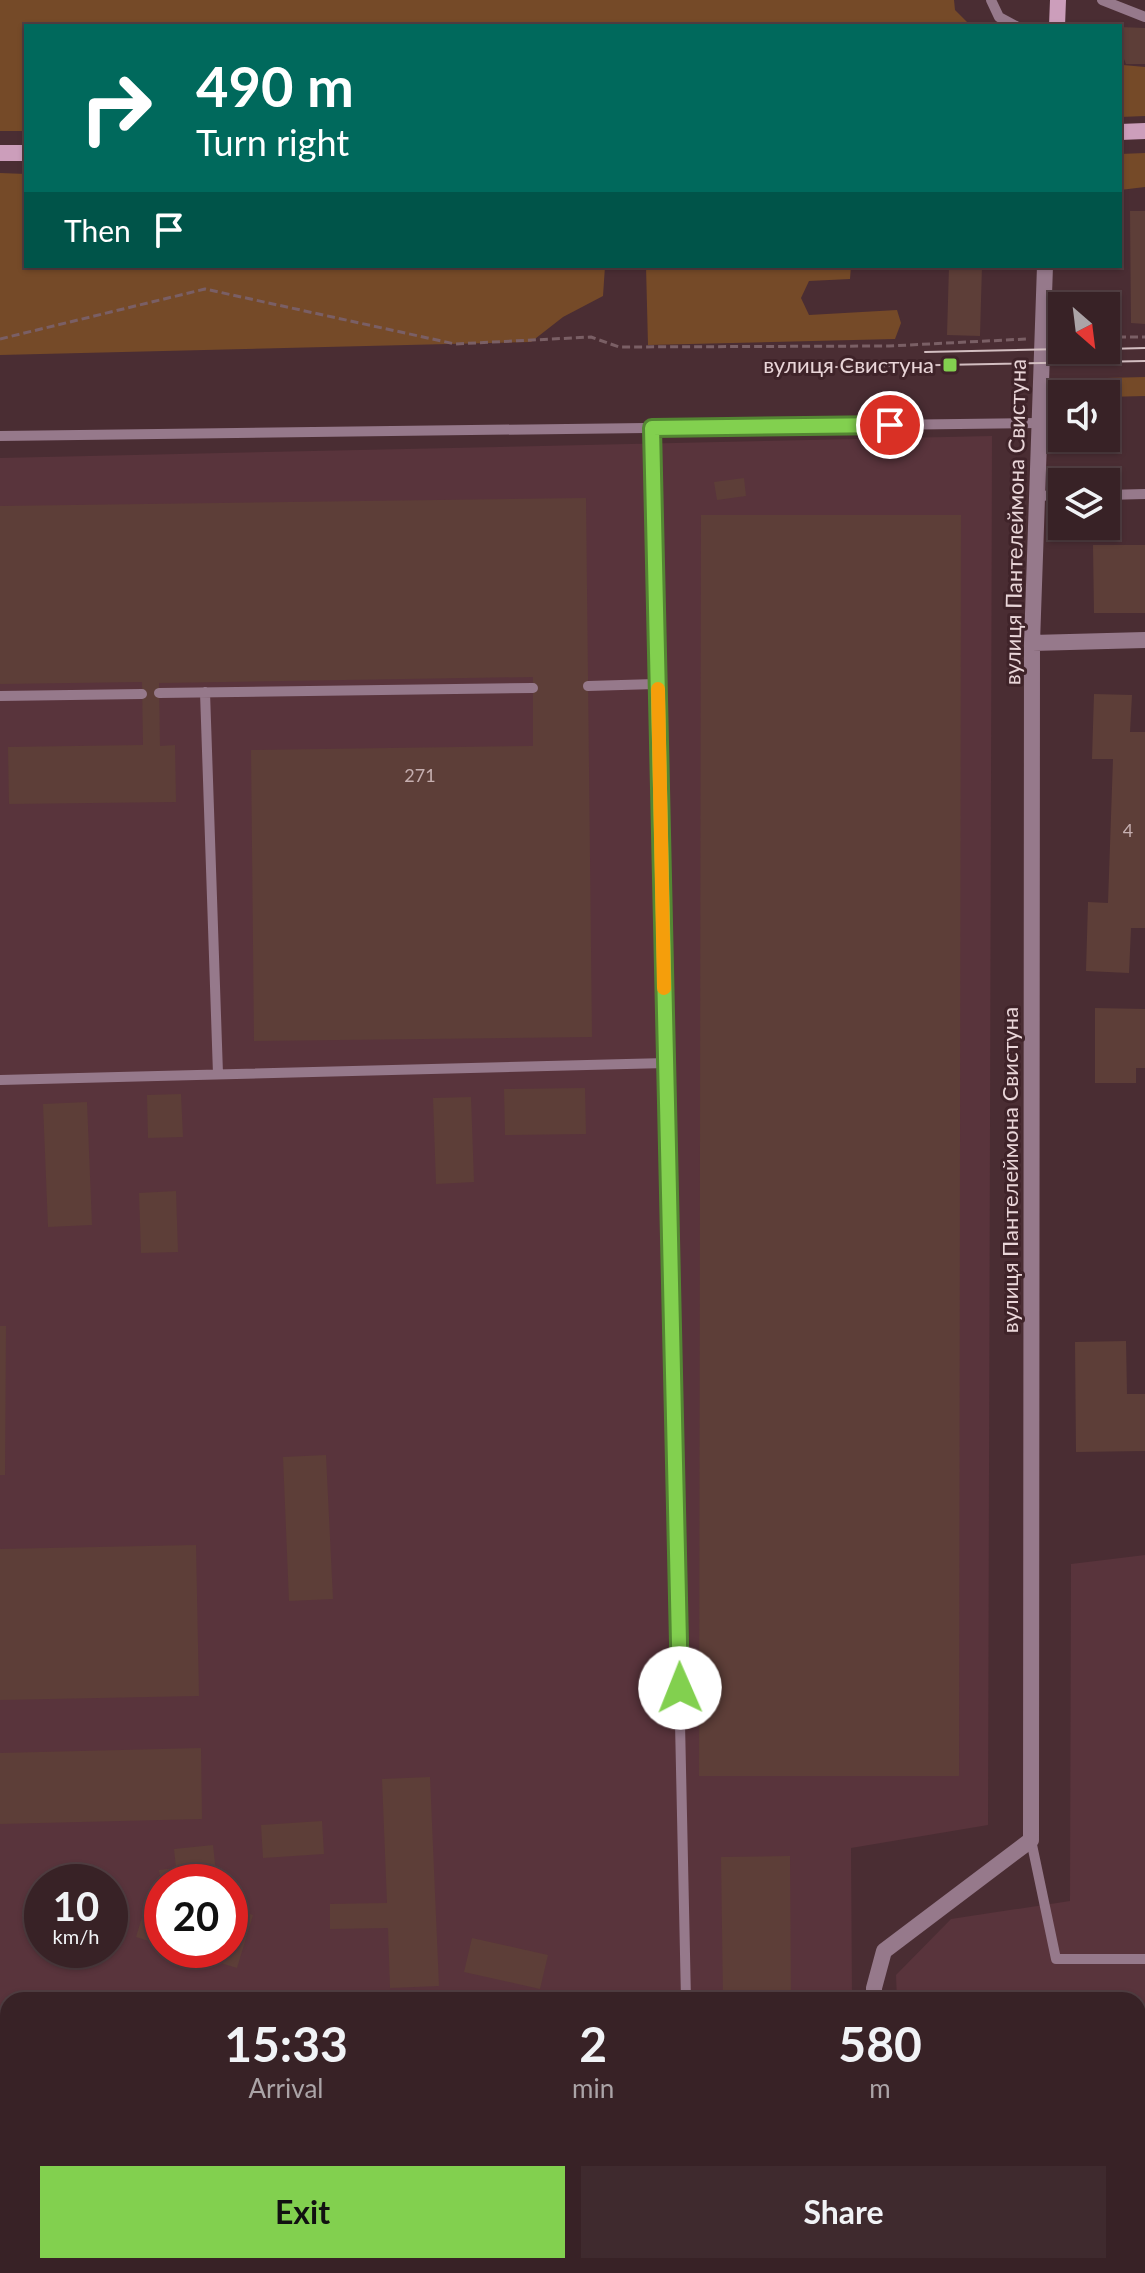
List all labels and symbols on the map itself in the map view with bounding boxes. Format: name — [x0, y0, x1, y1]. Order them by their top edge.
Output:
north arrow — [1048, 292, 1120, 364]
place label: вулиця Свистуна — [763, 351, 934, 378]
marker: вулиця Свистуна — [941, 356, 959, 374]
street label: вулиця Пантелеймона Свистуна — [998, 359, 1031, 685]
pin — [856, 391, 924, 459]
house number: 271 — [404, 764, 436, 786]
house number: 4 — [1123, 819, 1133, 841]
street label: вулиця Пантелеймона Свистуна — [996, 1007, 1023, 1333]
position arrow — [638, 1646, 722, 1730]
speed limit sign: 20 — [144, 1864, 248, 1968]

